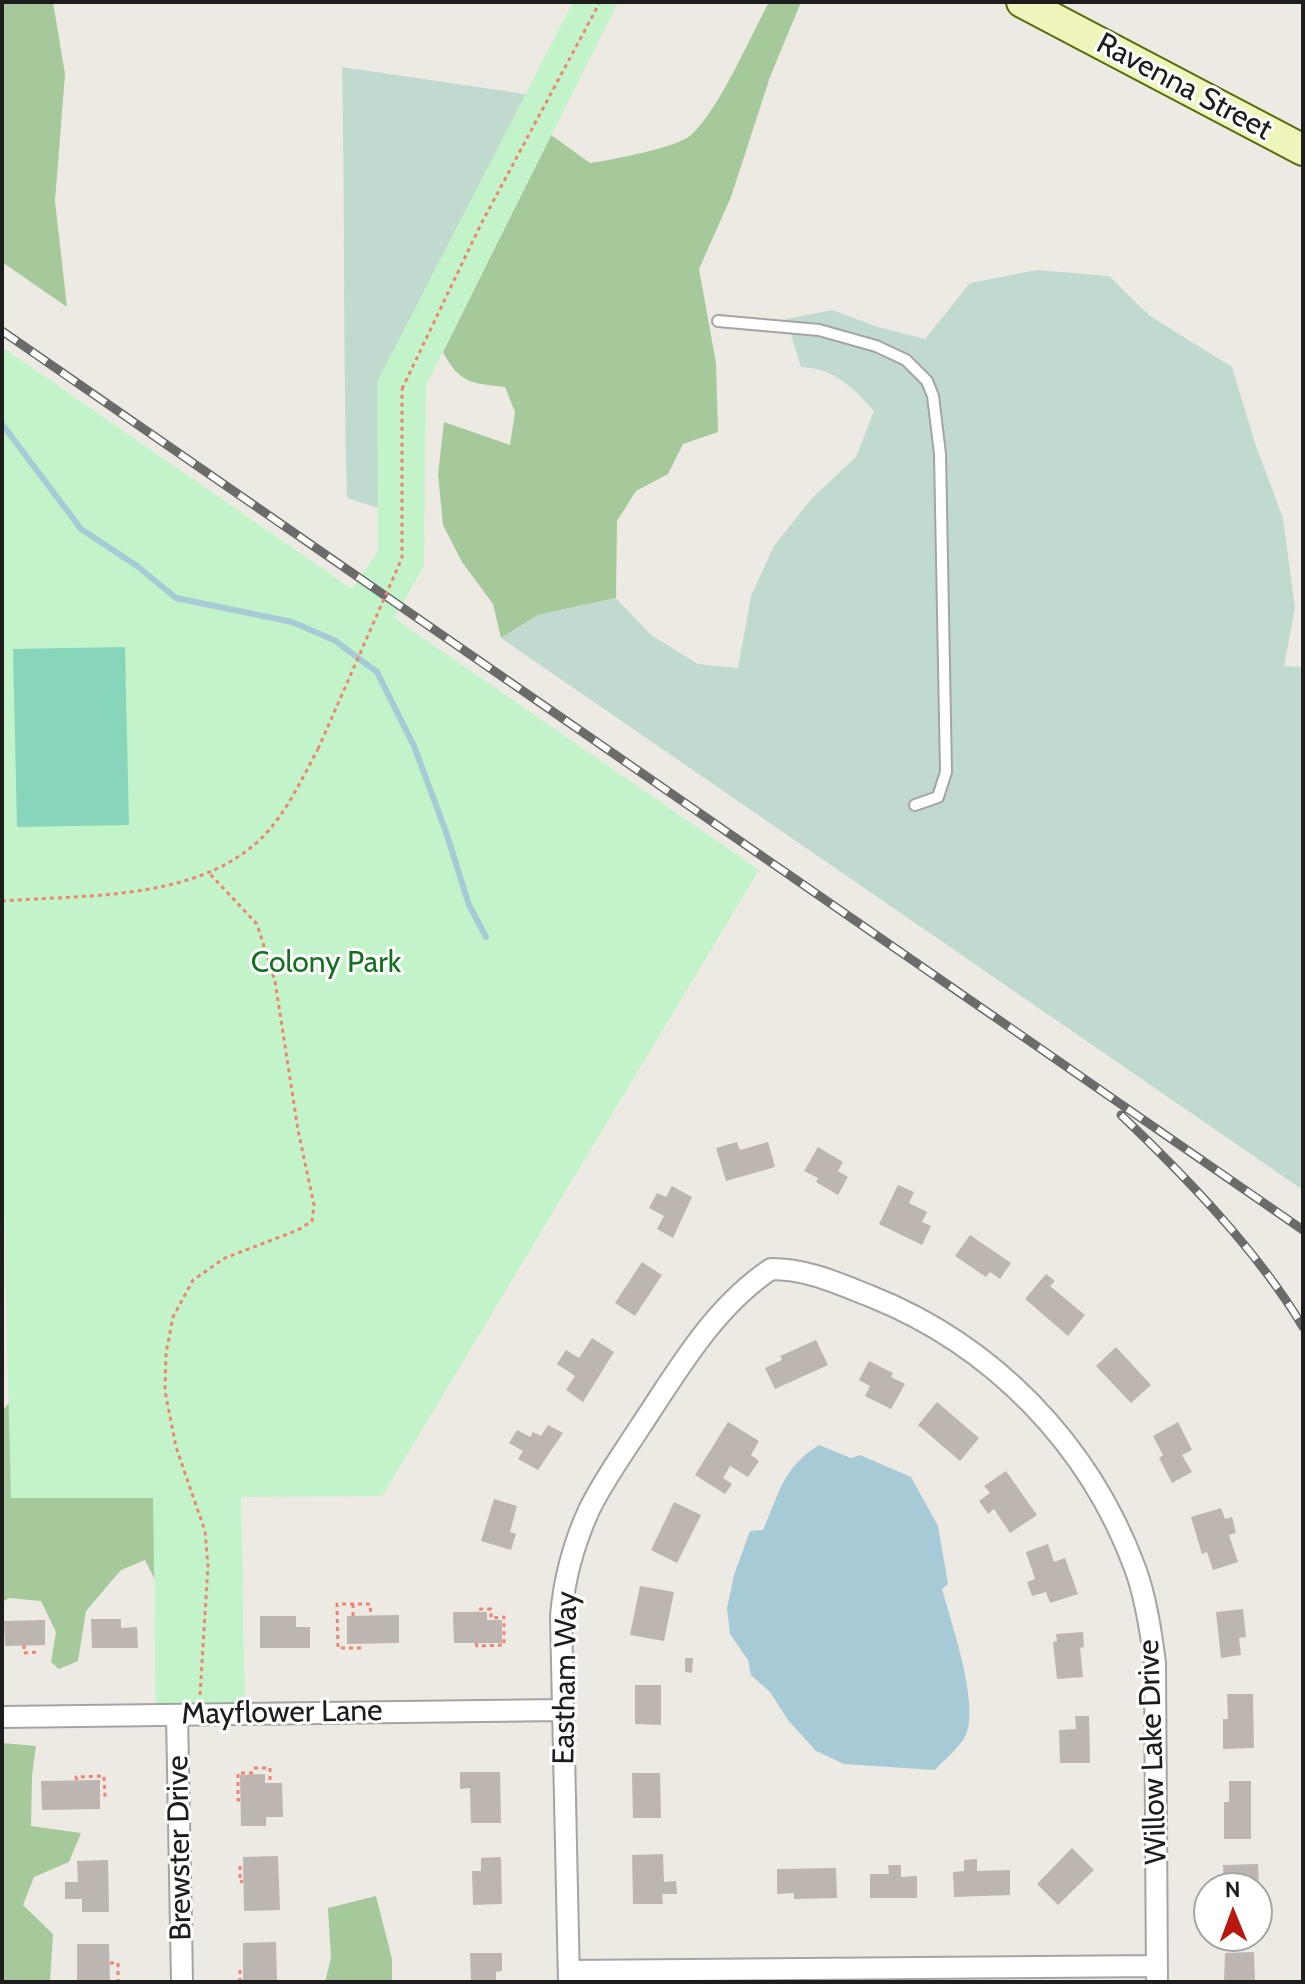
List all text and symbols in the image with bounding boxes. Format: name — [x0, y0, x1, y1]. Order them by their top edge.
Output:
street label: Ravenna Street — [1090, 26, 1278, 148]
park label: Colony Park — [251, 945, 401, 981]
street label: Eastham Way — [546, 1591, 586, 1765]
street label: Willow Lake Drive — [1131, 1639, 1175, 1865]
street label: Mayflower Lane — [181, 1693, 383, 1733]
street label: Brewster Drive — [160, 1755, 200, 1941]
north arrow — [1193, 1872, 1273, 1952]
text: N — [1225, 1876, 1241, 1903]

